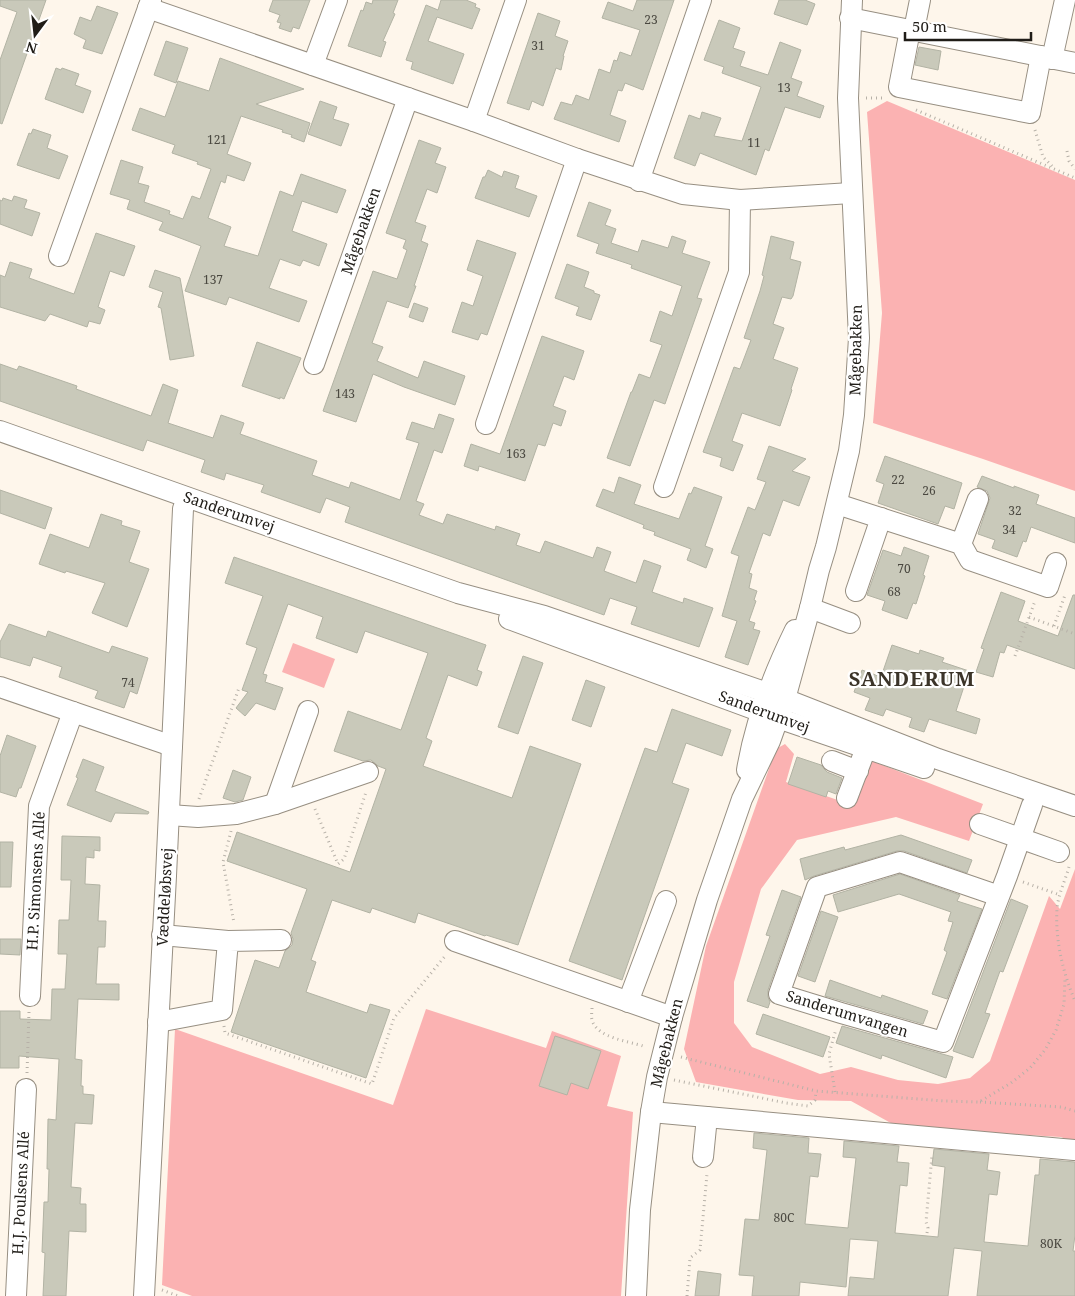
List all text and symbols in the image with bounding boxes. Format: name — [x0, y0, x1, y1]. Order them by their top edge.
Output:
north arrow — [10, 10, 60, 60]
scale bar — [905, 10, 1031, 42]
house number: 23 — [644, 11, 658, 28]
text: 50 m — [912, 16, 947, 36]
text: N — [24, 37, 39, 59]
house number: 31 — [531, 37, 545, 54]
house number: 13 — [777, 79, 791, 96]
house number: 121 — [207, 131, 227, 148]
house number: 11 — [747, 134, 761, 151]
street label: Mågebakken — [336, 184, 384, 277]
house number: 137 — [203, 271, 223, 288]
street label: Mågebakken — [844, 304, 866, 396]
house number: 143 — [335, 385, 355, 402]
house number: 163 — [506, 445, 526, 462]
house number: 22 — [891, 471, 905, 488]
house number: 26 — [922, 482, 936, 499]
street label: Sanderumvej — [181, 486, 278, 536]
house number: 32 — [1008, 502, 1022, 519]
house number: 34 — [1002, 521, 1016, 538]
house number: 70 — [897, 560, 911, 577]
house number: 68 — [887, 583, 901, 600]
district label: SANDERUM — [849, 665, 975, 692]
house number: 74 — [121, 674, 135, 691]
street label: Sanderumvej — [716, 685, 813, 737]
street label: H.P. Simonsens Allé — [21, 811, 49, 951]
street label: Væddeløbsvej — [151, 847, 177, 947]
street label: Sanderumvangen — [784, 985, 911, 1041]
street label: Mågebakken — [645, 996, 687, 1089]
street label: H.J. Poulsens Allé — [7, 1131, 33, 1255]
house number: 80C — [774, 1209, 794, 1226]
house number: 80K — [1040, 1235, 1063, 1252]

